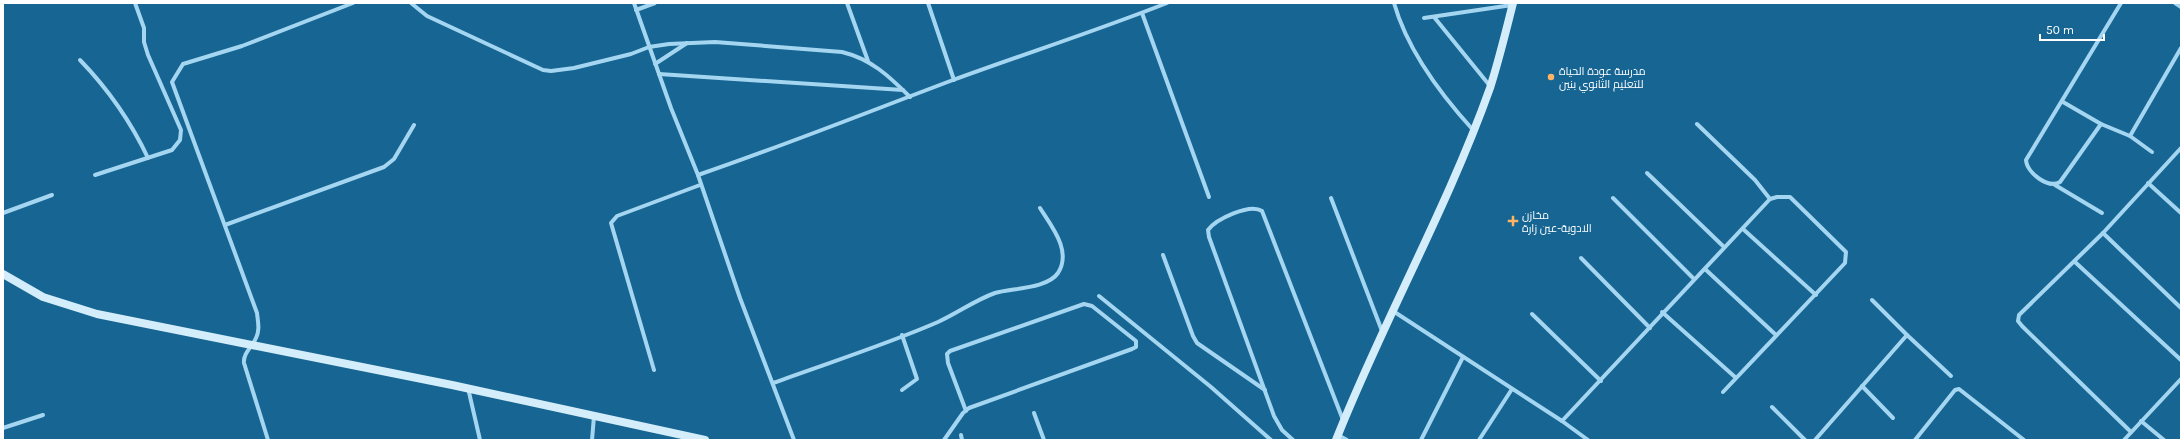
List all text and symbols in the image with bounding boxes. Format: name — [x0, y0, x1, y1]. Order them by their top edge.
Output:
scale bar — [2040, 16, 2104, 42]
text: 50 m — [2046, 23, 2074, 37]
place label: مدرسة عودة الحياة للتعليم الثانوي بنين — [1559, 65, 1646, 93]
marker: مدرسة عودة الحياة للتعليم الثانوي بنين — [1546, 72, 1556, 82]
place label: مخازن الادوية-عين زارة — [1522, 209, 1592, 235]
marker: مخازن الادوية-عين زارة — [1507, 215, 1519, 227]

